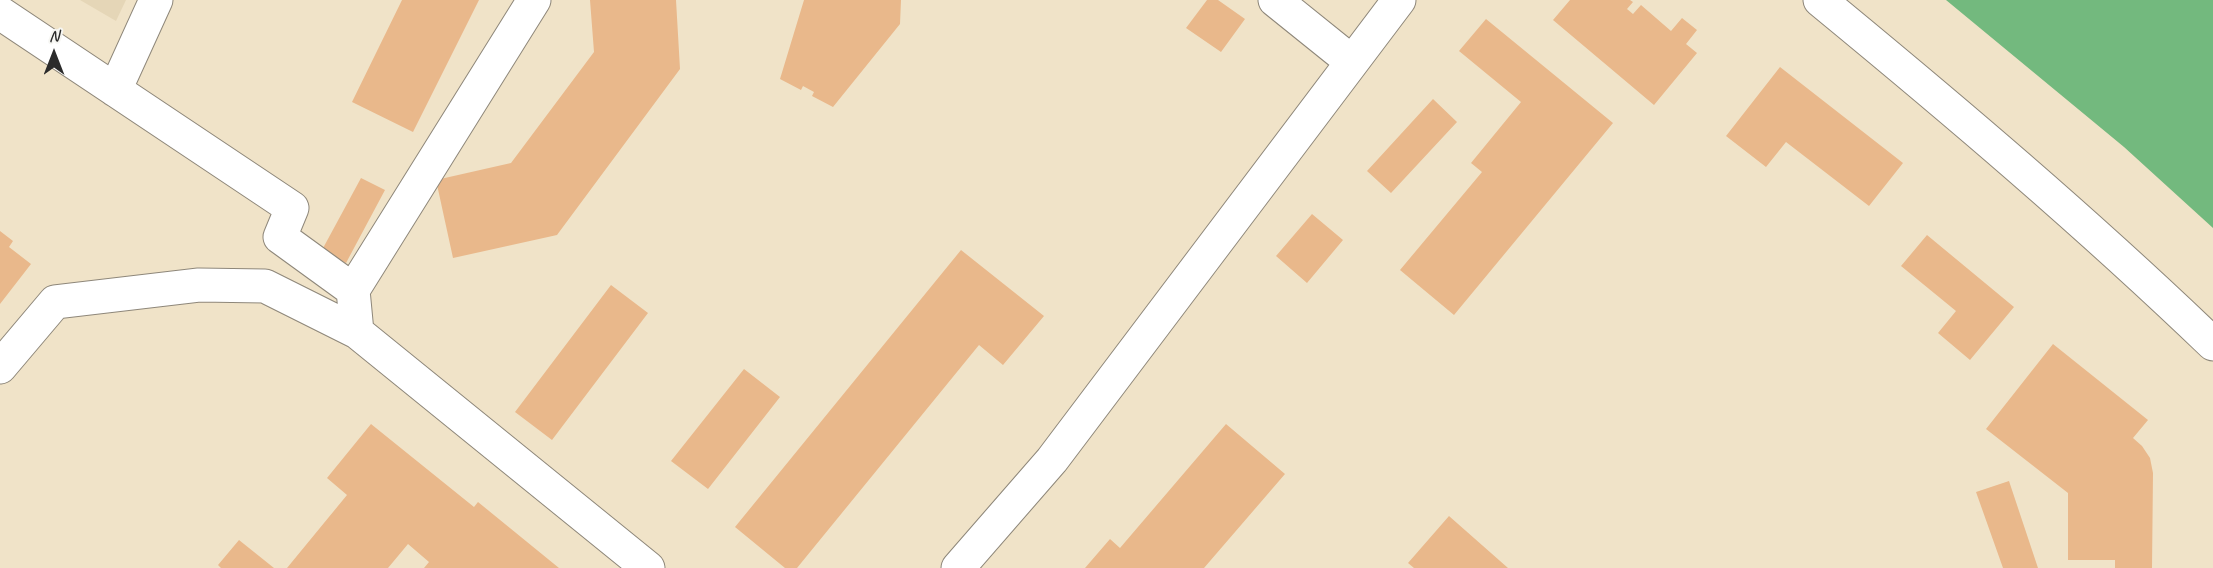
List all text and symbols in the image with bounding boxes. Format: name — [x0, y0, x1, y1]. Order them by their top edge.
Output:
north arrow — [24, 24, 84, 84]
text: N — [49, 26, 59, 46]

